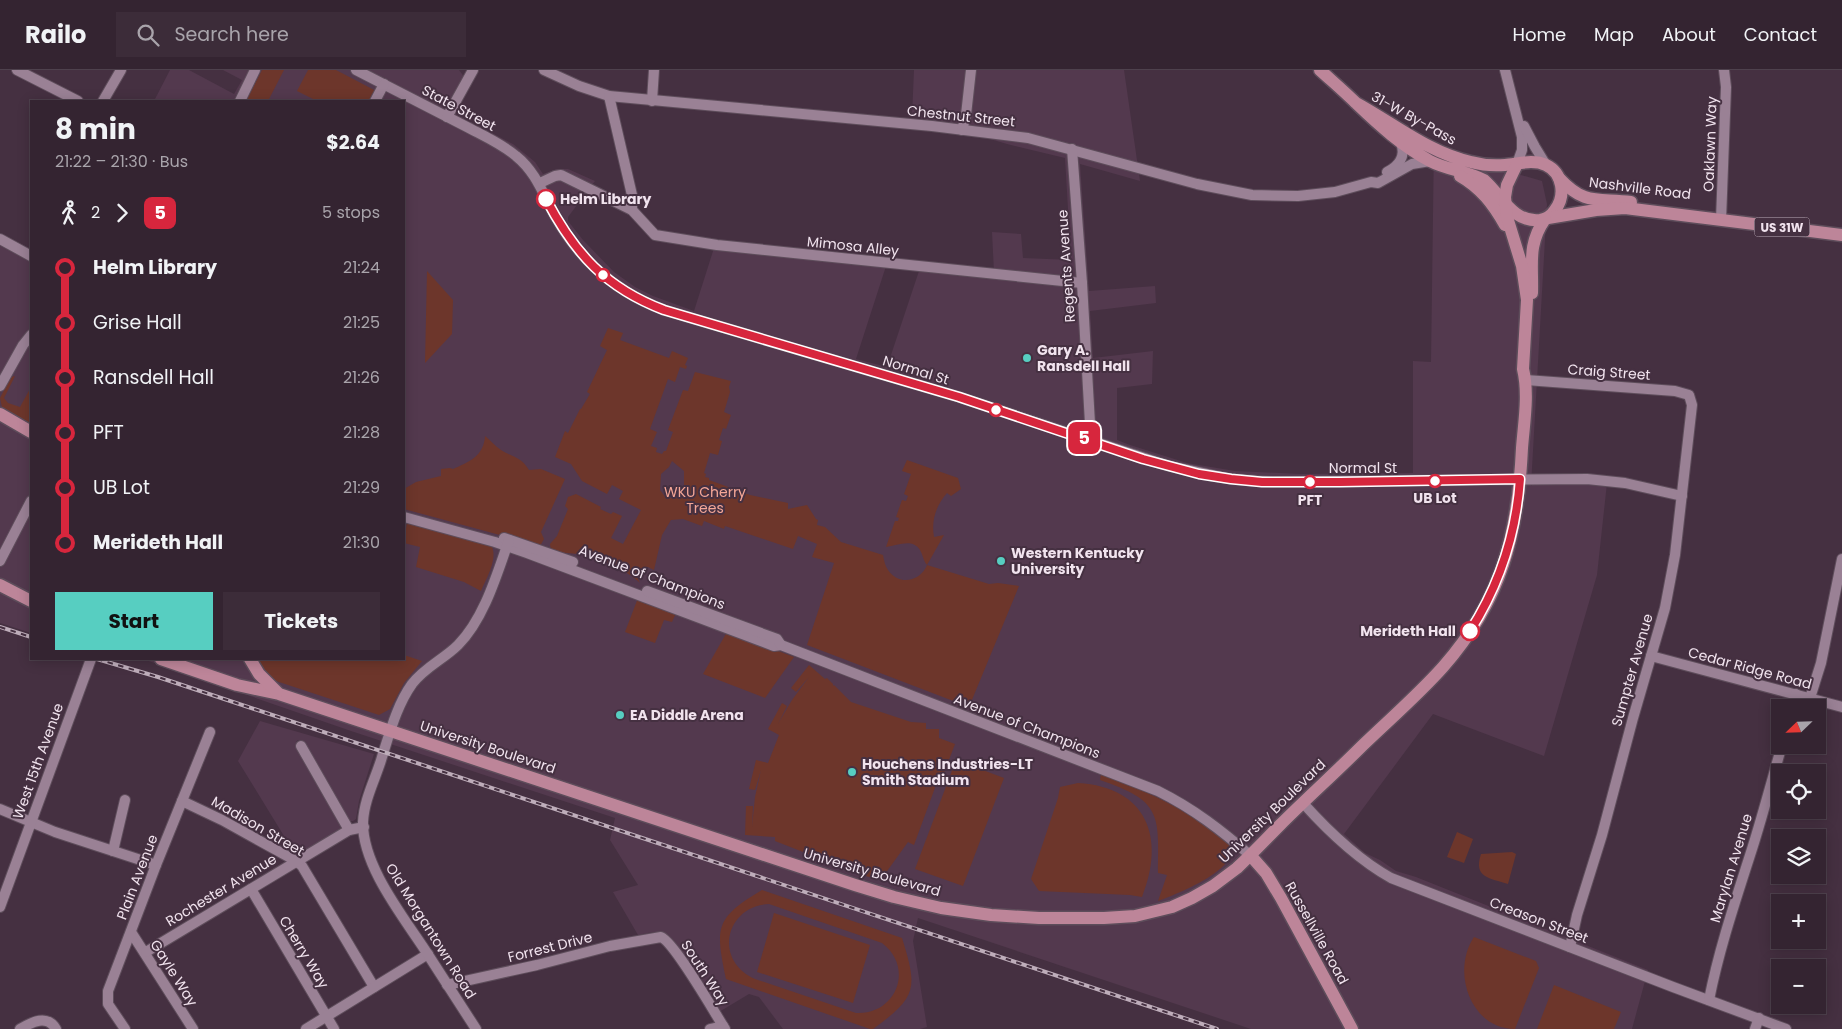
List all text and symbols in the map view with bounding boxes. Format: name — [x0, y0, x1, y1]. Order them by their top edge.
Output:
search box — [116, 12, 466, 57]
text: Railo — [25, 18, 86, 51]
icon: search — [134, 21, 162, 49]
text: Search here — [174, 21, 289, 48]
text: Home — [1512, 22, 1566, 47]
text: Map — [1594, 22, 1634, 47]
text: About — [1662, 22, 1716, 47]
text: Contact — [1744, 22, 1817, 47]
street label: State Street — [418, 80, 500, 136]
street label: 31-W By-Pass — [1368, 86, 1460, 150]
street label: Oaklawn Way — [1698, 96, 1722, 192]
street label: Chestnut Street — [906, 100, 1016, 132]
text: 8 min — [55, 110, 136, 149]
text: $2.64 — [326, 129, 380, 156]
text: 21:22 – 21:30 · Bus — [55, 150, 188, 173]
street label: Nashville Road — [1588, 172, 1692, 204]
marker: Helm Library — [536, 189, 556, 209]
place label: Helm Library — [560, 189, 652, 209]
icon: walk — [55, 199, 83, 227]
icon: forward — [108, 199, 136, 227]
text: 5 — [154, 200, 166, 225]
text: 2 — [91, 201, 100, 224]
text: 5 stops — [322, 201, 380, 224]
street label: Regents Avenue — [1052, 209, 1080, 323]
road number: US 31W — [1754, 218, 1810, 236]
street label: Mimosa Alley — [806, 231, 900, 261]
text: Helm Library — [93, 254, 217, 281]
text: 21:24 — [343, 256, 380, 279]
unlabelled marker — [596, 268, 610, 282]
text: Grise Hall — [93, 309, 182, 336]
text: 21:25 — [343, 311, 380, 334]
place label: Gary A. Ransdell Hall — [1037, 340, 1130, 376]
street label: Normal St — [880, 350, 952, 390]
marker: Gary A. Ransdell Hall — [1021, 352, 1033, 364]
street label: Craig Street — [1567, 359, 1651, 385]
text: Ransdell Hall — [93, 364, 214, 391]
text: 21:26 — [343, 366, 380, 389]
unlabelled marker — [989, 403, 1003, 417]
text: PFT — [93, 419, 124, 446]
text: 21:28 — [343, 421, 380, 444]
line badge: 5 — [1068, 422, 1100, 454]
text: 5 — [1078, 425, 1090, 450]
street label: Normal St — [1329, 458, 1397, 478]
text: UB Lot — [93, 474, 150, 501]
marker: UB Lot — [1428, 474, 1442, 488]
marker: PFT — [1303, 475, 1317, 489]
text: 21:29 — [343, 476, 380, 499]
park label: WKU Cherry Trees — [664, 482, 746, 518]
place label: UB Lot — [1413, 488, 1457, 508]
place label: PFT — [1298, 490, 1322, 510]
text: Merideth Hall — [93, 529, 223, 556]
text: 21:30 — [343, 531, 380, 554]
street label: Avenue of Champions — [576, 540, 728, 614]
place label: Western Kentucky University — [1011, 543, 1144, 579]
marker: Western Kentucky University — [995, 555, 1007, 567]
button: Start — [55, 592, 213, 650]
button: Tickets — [223, 592, 380, 650]
street label: Sumpter Avenue — [1606, 611, 1658, 729]
place label: Merideth Hall — [1360, 621, 1456, 641]
marker: Merideth Hall — [1460, 621, 1480, 641]
street label: Cedar Ridge Road — [1686, 642, 1814, 694]
street label: Avenue of Champions — [951, 689, 1103, 763]
north arrow — [1771, 699, 1826, 754]
map controls — [1771, 699, 1826, 1014]
street label: West 15th Avenue — [8, 700, 68, 822]
place label: EA Diddle Arena — [630, 705, 744, 725]
marker: EA Diddle Arena — [614, 709, 626, 721]
street label: University Boulevard — [418, 716, 558, 778]
place label: Houchens Industries-LT Smith Stadium — [862, 754, 1033, 790]
street label: University Boulevard — [1214, 755, 1330, 867]
button: locate — [1771, 764, 1826, 819]
marker: Houchens Industries-LT Smith Stadium — [846, 766, 858, 778]
street label: Madison Street — [208, 791, 308, 861]
street label: Marylan Avenue — [1705, 811, 1757, 925]
button: layers — [1771, 829, 1826, 884]
street label: Plain Avenue — [112, 831, 163, 922]
street label: University Boulevard — [801, 843, 943, 901]
street label: Rochester Avenue — [162, 849, 281, 931]
street label: Old Morgantown Road — [381, 859, 481, 1003]
street label: Russellville Road — [1280, 878, 1354, 988]
street label: Creason Street — [1487, 892, 1591, 948]
button: + — [1771, 894, 1826, 949]
street label: Cherry Way — [274, 912, 334, 992]
street label: Forrest Drive — [506, 927, 595, 967]
street label: Gayle Way — [146, 936, 202, 1010]
street label: South Way — [676, 936, 734, 1010]
button: − — [1771, 959, 1826, 1014]

